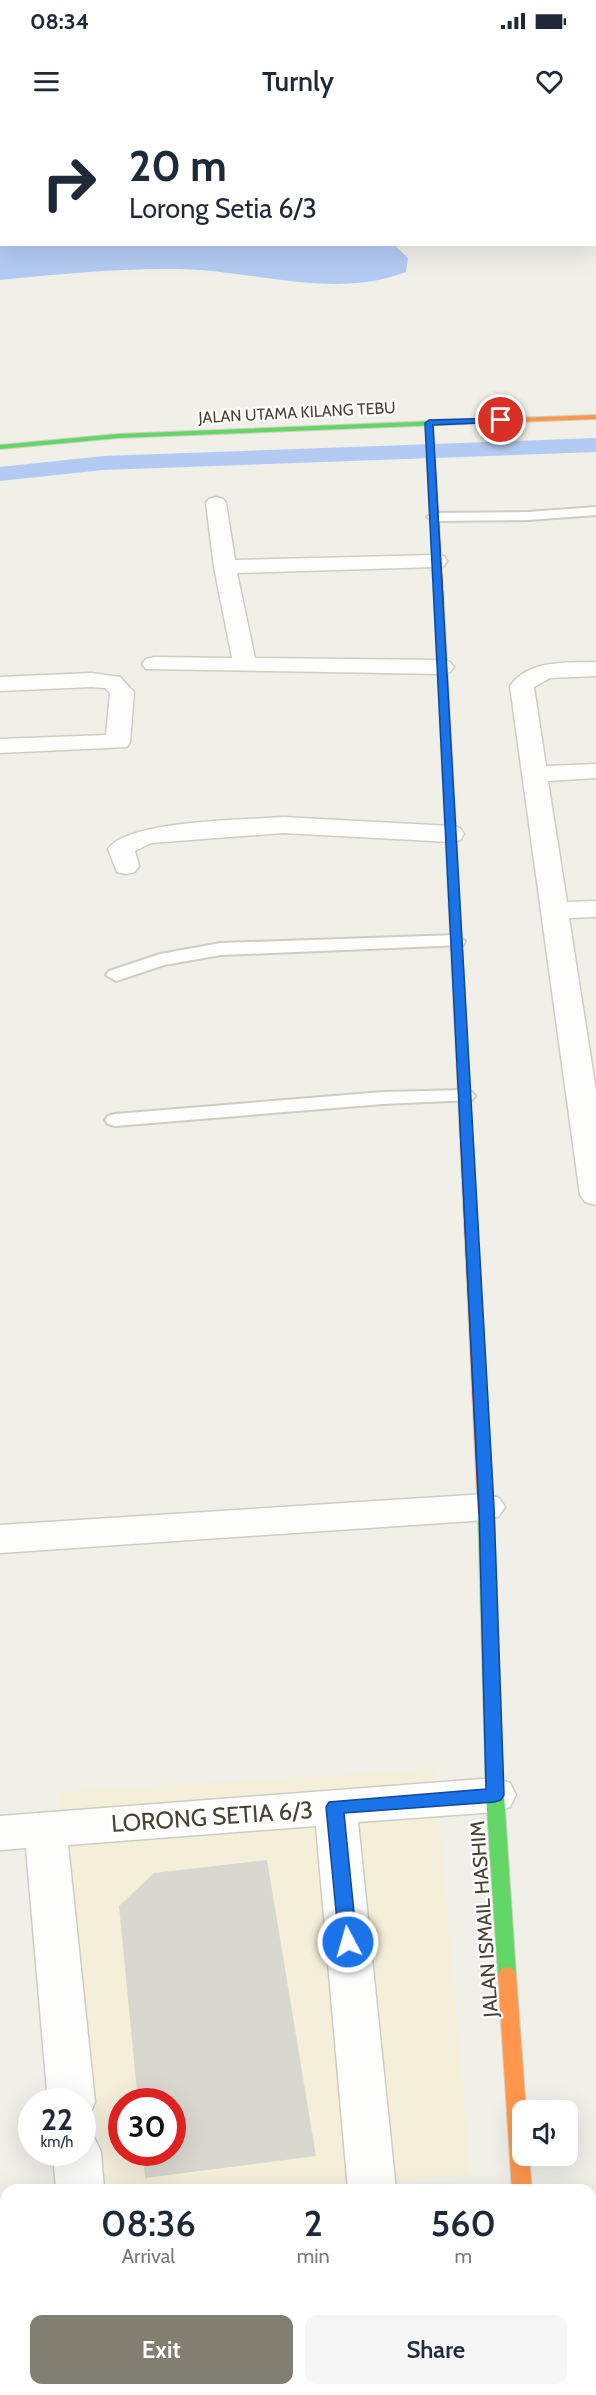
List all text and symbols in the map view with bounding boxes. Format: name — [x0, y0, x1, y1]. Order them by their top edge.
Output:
text: 08:34 — [30, 8, 89, 35]
icon: menu — [30, 65, 63, 98]
text: Turnly — [262, 65, 334, 98]
icon: heart — [533, 65, 566, 98]
text: 20 m — [129, 140, 227, 192]
icon: right — [30, 144, 108, 222]
text: Lorong Setia 6/3 — [129, 192, 317, 225]
pin — [475, 394, 526, 445]
street label: JALAN UTAMA KILANG TEBU — [197, 398, 396, 427]
icon: arrive — [484, 403, 517, 436]
street label: LORONG SETIA 6/3 — [110, 1795, 314, 1838]
street label: JALAN ISMAIL HASHIM — [465, 1820, 503, 2019]
position arrow — [316, 1910, 380, 1974]
speed limit sign: 30 — [108, 2088, 186, 2166]
map controls — [512, 2100, 578, 2166]
button: sound — [512, 2100, 578, 2166]
text: 22 — [41, 2101, 73, 2138]
text: km/h — [41, 2133, 73, 2151]
text: 08:36 — [101, 2201, 196, 2245]
text: 2 — [304, 2201, 323, 2245]
text: 560 — [431, 2201, 496, 2245]
text: Arrival — [122, 2244, 175, 2268]
text: min — [297, 2244, 330, 2268]
text: m — [455, 2244, 472, 2268]
button: Exit — [30, 2315, 293, 2384]
button: Share — [305, 2315, 567, 2384]

